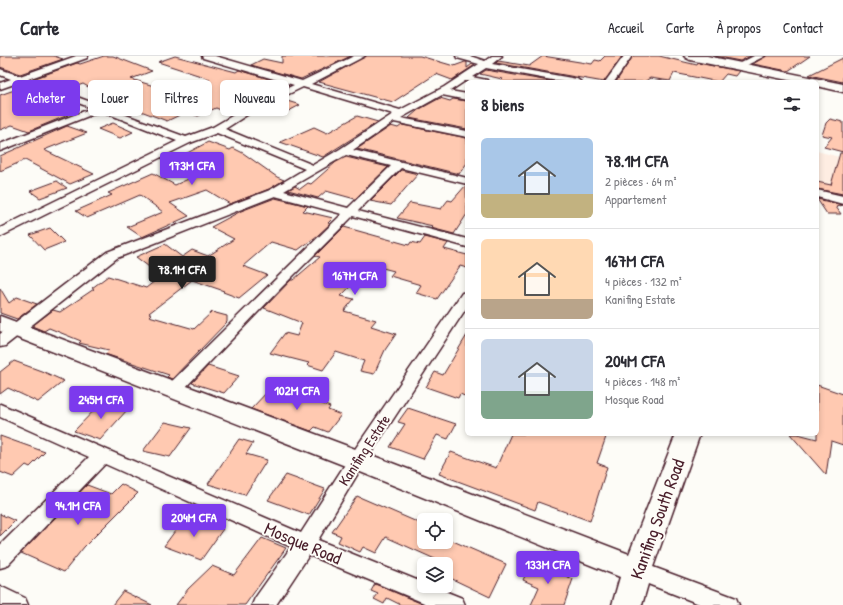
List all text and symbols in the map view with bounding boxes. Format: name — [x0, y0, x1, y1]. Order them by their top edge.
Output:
text: Carte — [20, 15, 59, 41]
text: Accueil — [608, 18, 644, 37]
text: Carte — [666, 18, 695, 37]
text: À propos — [717, 18, 761, 37]
text: Contact — [783, 18, 823, 37]
chip: Acheter — [12, 80, 80, 116]
chip: Louer — [88, 80, 143, 116]
chip: Filtres — [151, 80, 212, 116]
chip: Nouveau — [220, 80, 289, 116]
text: 8 biens — [481, 93, 524, 116]
icon: filters — [781, 93, 803, 115]
text: 78.1M CFA — [605, 149, 669, 172]
pin: 173M CFA — [151, 152, 233, 186]
icon: home — [513, 154, 561, 202]
text: 173M CFA — [169, 156, 215, 174]
text: 2 pièces · 64 m² — [605, 172, 676, 190]
text: Appartement — [605, 190, 667, 208]
text: 167M CFA — [605, 249, 664, 272]
icon: home — [513, 255, 561, 303]
pin: 78.1M CFA — [136, 256, 228, 290]
text: 78.1M CFA — [158, 260, 206, 278]
pin: 167M CFA — [314, 262, 396, 296]
text: 167M CFA — [332, 266, 378, 284]
text: 4 pièces · 132 m² — [605, 272, 682, 290]
text: Kanifing Estate — [605, 290, 676, 308]
text: 204M CFA — [605, 349, 665, 372]
icon: home — [513, 355, 561, 403]
text: 4 pièces · 148 m² — [605, 372, 680, 390]
pin: 102M CFA — [256, 377, 338, 411]
text: 102M CFA — [274, 381, 320, 399]
pin: 245M CFA — [60, 386, 142, 420]
text: 245M CFA — [78, 390, 124, 408]
text: Mosque Road — [605, 390, 664, 408]
street label: Kanifing Estate — [333, 410, 395, 490]
street label: Kanifing South Road — [624, 455, 690, 583]
pin: 94.1M CFA — [32, 492, 124, 526]
text: 94.1M CFA — [55, 496, 101, 514]
pin: 204M CFA — [153, 504, 235, 538]
text: 204M CFA — [171, 508, 217, 526]
map controls — [417, 513, 453, 593]
button: locate — [417, 513, 453, 549]
street label: Mosque Road — [261, 516, 345, 570]
pin: 133M CFA — [507, 551, 589, 585]
text: 133M CFA — [525, 555, 571, 573]
button: layers — [417, 557, 453, 593]

